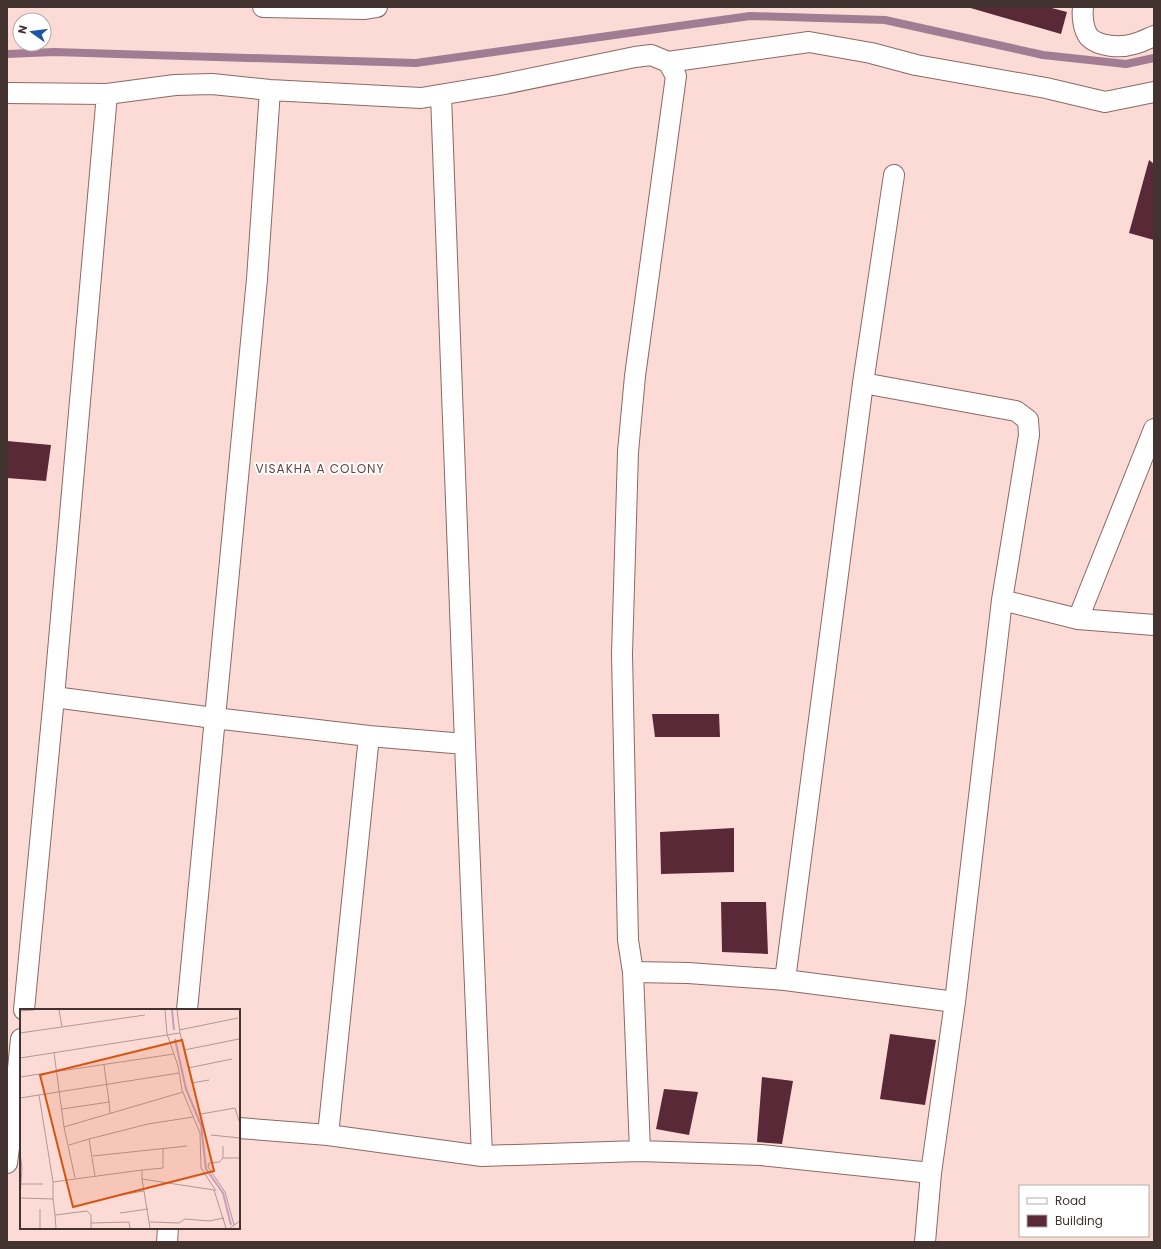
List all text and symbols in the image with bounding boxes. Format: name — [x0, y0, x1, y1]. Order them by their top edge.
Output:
north arrow — [12, 12, 52, 52]
text: N — [14, 24, 31, 36]
district label: VISAKHA A COLONY — [255, 460, 385, 477]
inset map — [20, 1009, 240, 1229]
legend — [1019, 1185, 1149, 1237]
text: Road — [1055, 1192, 1086, 1209]
text: Building — [1055, 1212, 1103, 1229]

